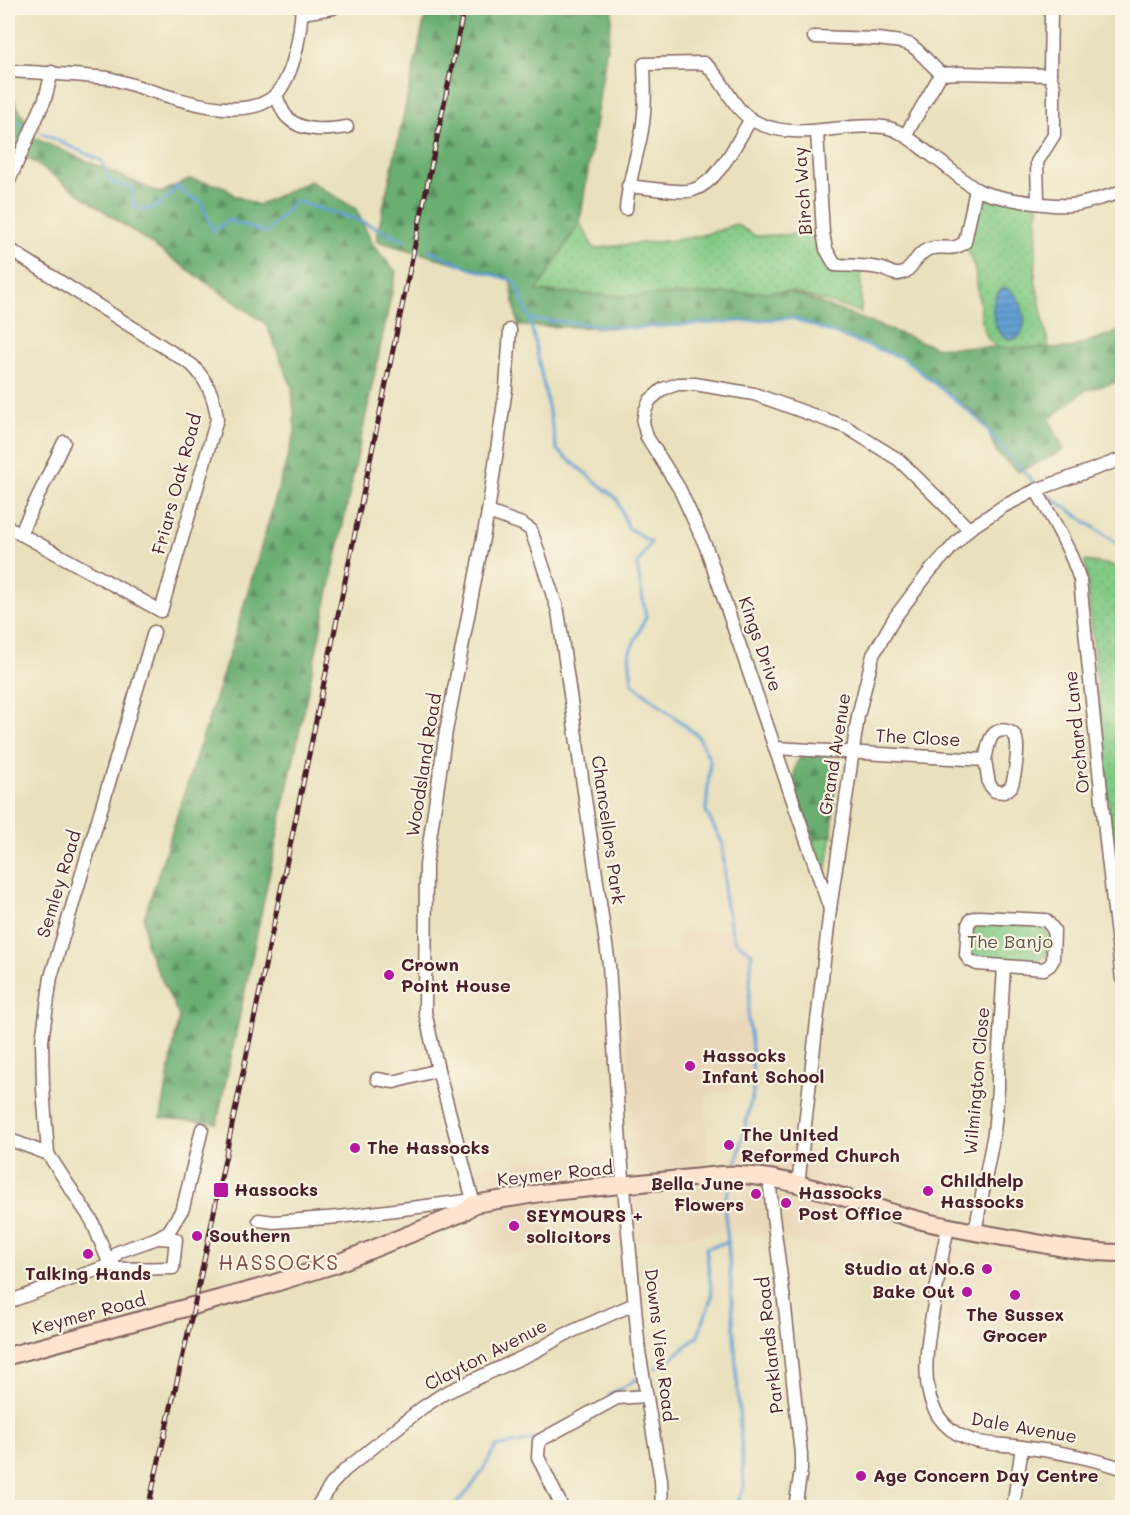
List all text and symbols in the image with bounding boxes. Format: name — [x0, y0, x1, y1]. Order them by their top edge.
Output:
street label: Birch Way — [787, 146, 817, 236]
street label: Friars Oak Road — [146, 411, 206, 557]
street label: Kings Drive — [733, 593, 788, 694]
street label: Orchard Lane — [1058, 670, 1094, 795]
street label: Woodsland Road — [400, 691, 446, 838]
street label: Grand Avenue — [813, 691, 855, 816]
street label: The Close — [875, 723, 961, 751]
street label: Chancellors Park — [587, 754, 631, 906]
street label: Semley Road — [30, 827, 86, 940]
park label: The Banjo — [967, 929, 1053, 953]
place label: Crown Point House — [401, 952, 511, 997]
marker: Crown Point House — [382, 968, 396, 982]
street label: Wilmington Close — [958, 1006, 994, 1156]
place label: Hassocks Infant School — [702, 1043, 824, 1088]
marker: Hassocks Infant School — [683, 1059, 697, 1073]
place label: The United Reformed Church — [741, 1122, 900, 1167]
place label: The Hassocks — [367, 1135, 489, 1159]
marker: The United Reformed Church — [722, 1138, 736, 1152]
marker: The Hassocks — [348, 1141, 362, 1155]
street label: Keymer Road — [496, 1155, 614, 1191]
place label: Childhelp Hassocks — [940, 1168, 1024, 1213]
place label: Bella June Flowers — [651, 1171, 744, 1216]
place label: Hassocks — [234, 1177, 318, 1201]
place label: Hassocks Post Office — [798, 1180, 903, 1225]
marker: Hassocks — [212, 1181, 230, 1199]
marker: Childhelp Hassocks — [921, 1184, 935, 1198]
marker: Bella June Flowers — [749, 1187, 763, 1201]
marker: Hassocks Post Office — [779, 1196, 793, 1210]
place label: SEYMOURS + solicitors — [526, 1203, 643, 1248]
marker: SEYMOURS + solicitors — [507, 1219, 521, 1233]
place label: Southern — [209, 1223, 290, 1247]
marker: Southern — [190, 1229, 204, 1243]
marker: Talking Hands — [81, 1247, 95, 1261]
district label: HASSOCKS — [218, 1248, 340, 1275]
place label: Studio at No.6 — [844, 1256, 975, 1280]
place label: Talking Hands — [25, 1261, 151, 1285]
marker: Studio at No.6 — [980, 1262, 994, 1276]
street label: Downs View Road — [640, 1267, 682, 1423]
street label: Parklands Road — [750, 1276, 788, 1415]
place label: Bake Out — [872, 1279, 955, 1303]
marker: Bake Out — [960, 1285, 974, 1299]
street label: Keymer Road — [29, 1286, 148, 1340]
marker: The Sussex Grocer — [1008, 1288, 1022, 1302]
place label: The Sussex Grocer — [966, 1302, 1064, 1347]
street label: Clayton Avenue — [420, 1313, 551, 1395]
street label: Dale Avenue — [969, 1406, 1079, 1448]
place label: Age Concern Day Centre — [873, 1463, 1099, 1487]
marker: Age Concern Day Centre — [854, 1469, 868, 1483]

